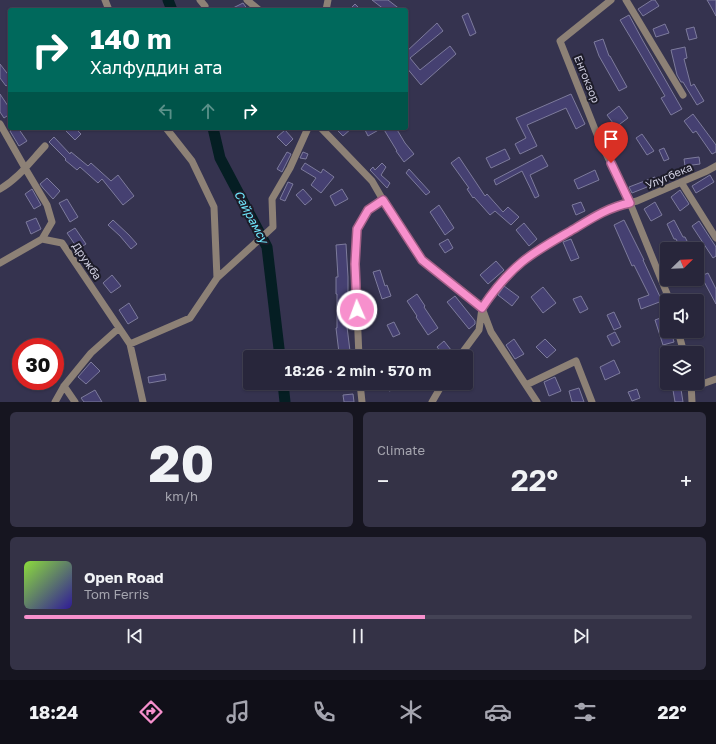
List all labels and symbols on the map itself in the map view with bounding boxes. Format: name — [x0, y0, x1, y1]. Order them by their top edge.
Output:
street label: Енгокзор — [572, 53, 603, 105]
pin — [594, 122, 628, 163]
street label: Улугбека — [643, 160, 694, 191]
water label: Сайрамсу — [231, 188, 273, 248]
street label: Дружба — [70, 240, 105, 282]
north arrow — [660, 242, 704, 286]
position arrow — [336, 289, 378, 331]
speed limit sign: 30 — [12, 338, 64, 390]

